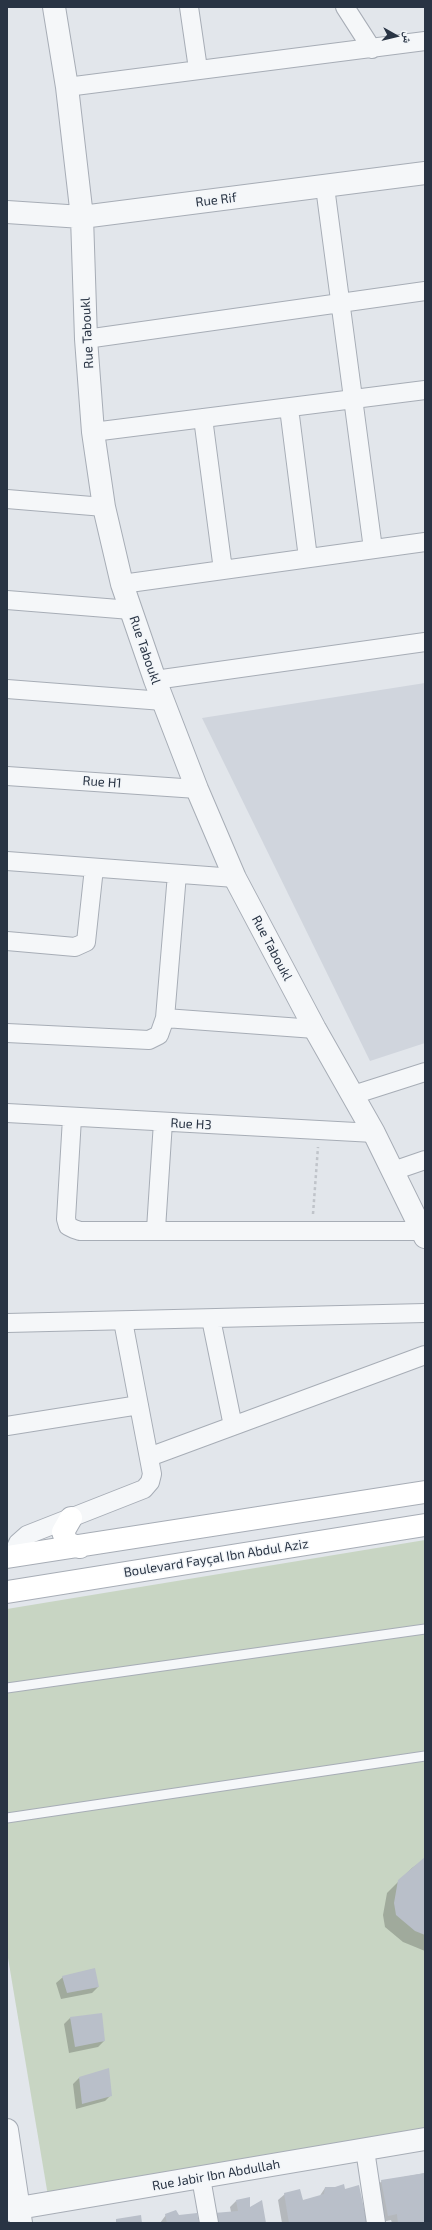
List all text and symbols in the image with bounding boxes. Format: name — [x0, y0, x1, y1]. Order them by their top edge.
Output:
north arrow — [376, 16, 416, 56]
text: ش — [401, 31, 416, 44]
street label: Rue Rif — [194, 190, 238, 210]
street label: Rue Taboukl — [77, 297, 97, 369]
street label: Rue Taboukl — [126, 614, 164, 686]
street label: Rue H1 — [82, 773, 122, 791]
street label: Rue Taboukl — [248, 913, 296, 983]
street label: Rue H3 — [170, 1115, 212, 1133]
street label: Boulevard Fayçal Ibn Abdul Aziz — [122, 1536, 310, 1580]
street label: Rue Jabir Ibn Abdullah — [151, 2156, 281, 2194]

